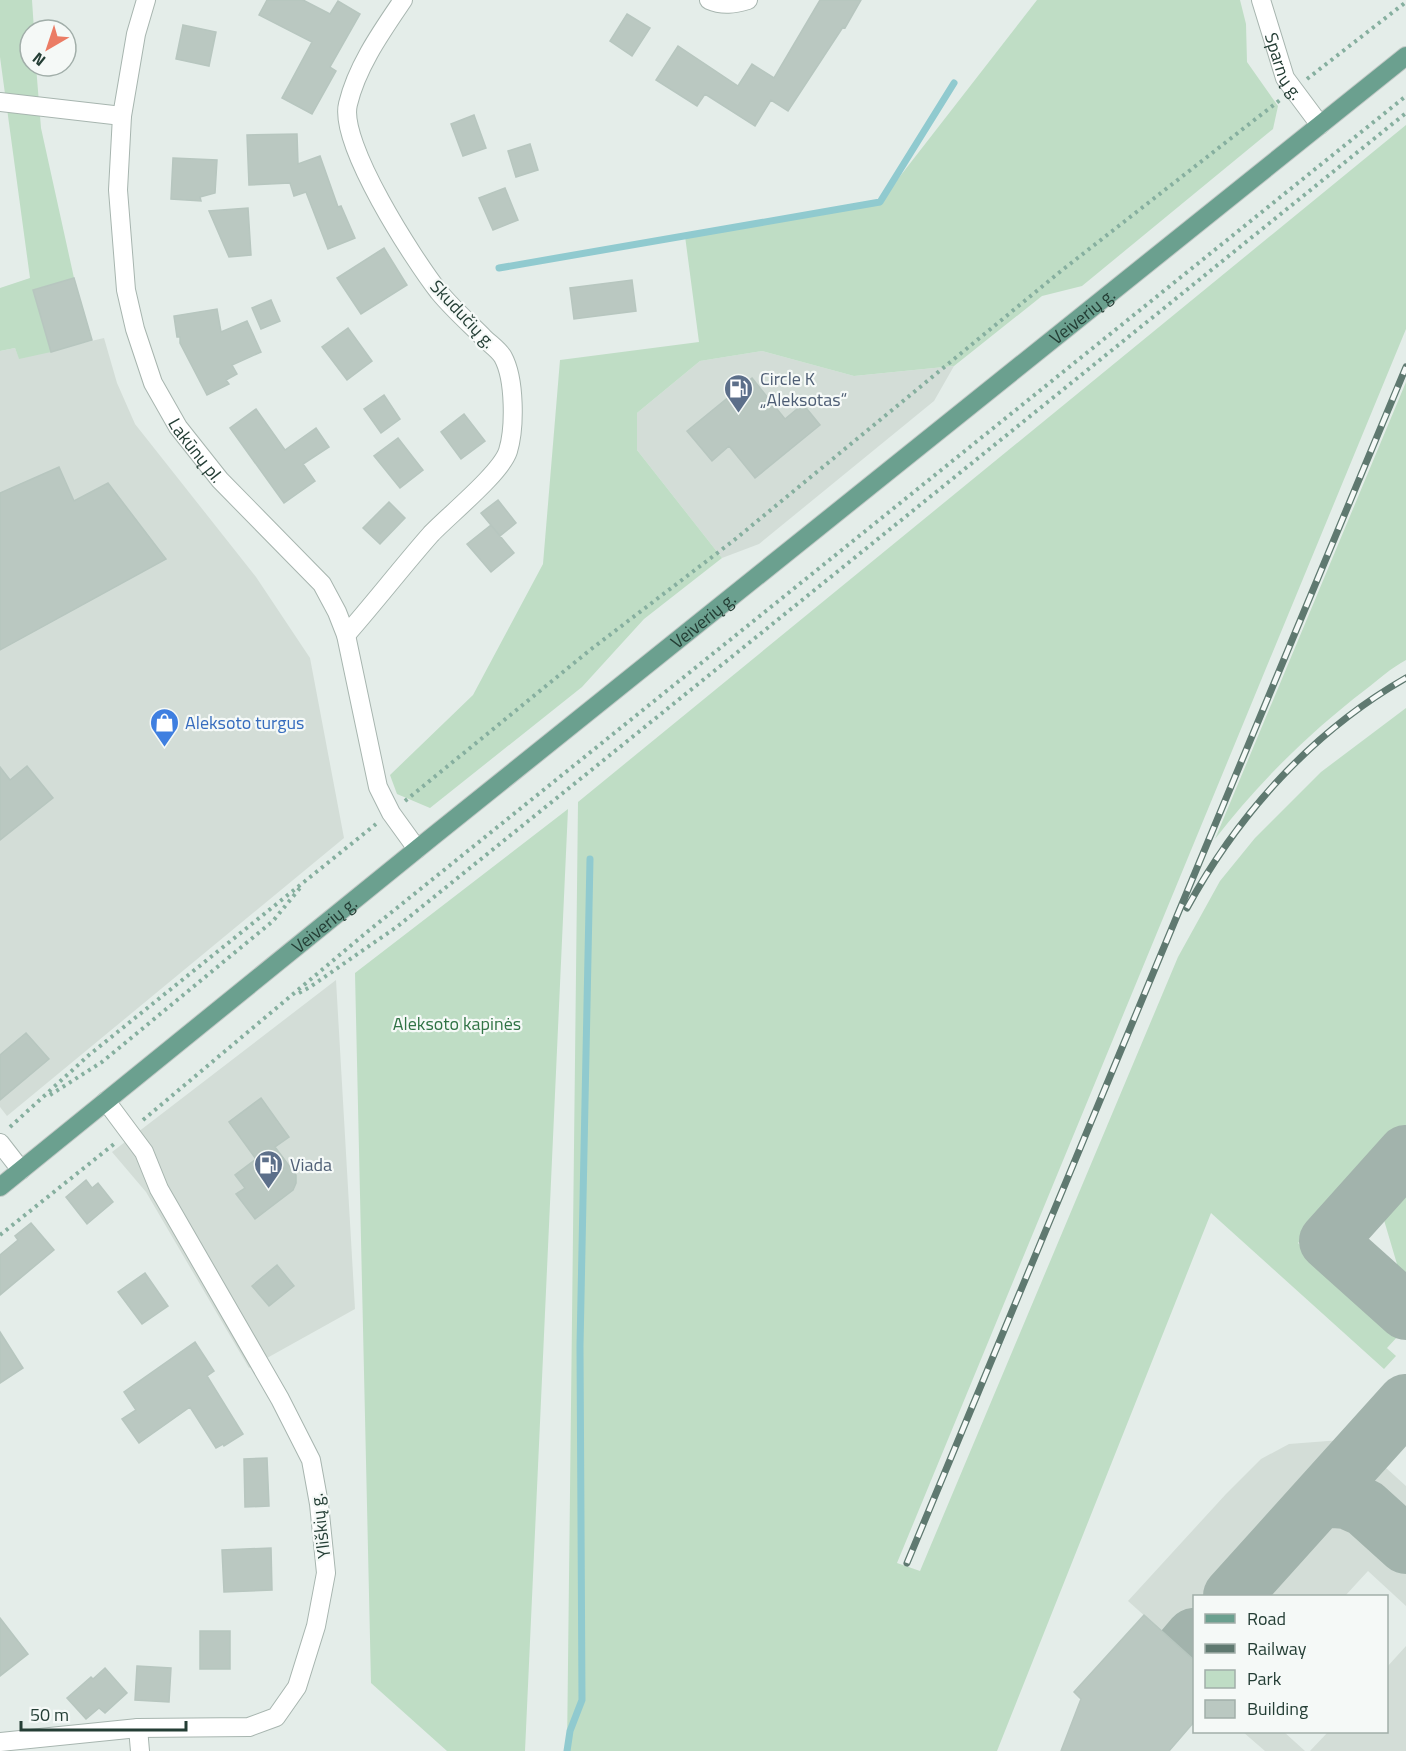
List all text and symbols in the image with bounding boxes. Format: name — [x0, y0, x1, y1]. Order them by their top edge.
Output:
north arrow — [18, 18, 78, 78]
street label: Sparnų g. — [1258, 29, 1310, 105]
text: N — [27, 47, 50, 72]
street label: Skudučių g. — [424, 274, 502, 354]
street label: Veiverių g. — [1043, 281, 1121, 351]
place label: Circle K „Aleksotas“ — [760, 365, 847, 413]
fuel station icon: Circle K „Aleksotas“ — [723, 372, 755, 414]
street label: Lakūnų pl. — [162, 413, 231, 488]
street label: Veiverių g. — [664, 585, 741, 655]
shop icon: Aleksoto turgus — [148, 706, 180, 748]
place label: Aleksoto turgus — [185, 709, 304, 736]
street label: Veiverių g. — [285, 890, 363, 959]
park label: Aleksoto kapinės — [393, 1010, 521, 1037]
fuel station icon: Viada — [253, 1148, 285, 1190]
place label: Viada — [290, 1151, 332, 1178]
street label: Yliškių g. — [303, 1492, 337, 1560]
legend — [1193, 1595, 1388, 1733]
text: Road — [1247, 1605, 1286, 1632]
text: Railway — [1247, 1635, 1307, 1662]
text: Park — [1247, 1665, 1282, 1692]
scale bar — [21, 1694, 186, 1732]
text: Building — [1247, 1695, 1308, 1722]
text: 50 m — [30, 1701, 69, 1728]

